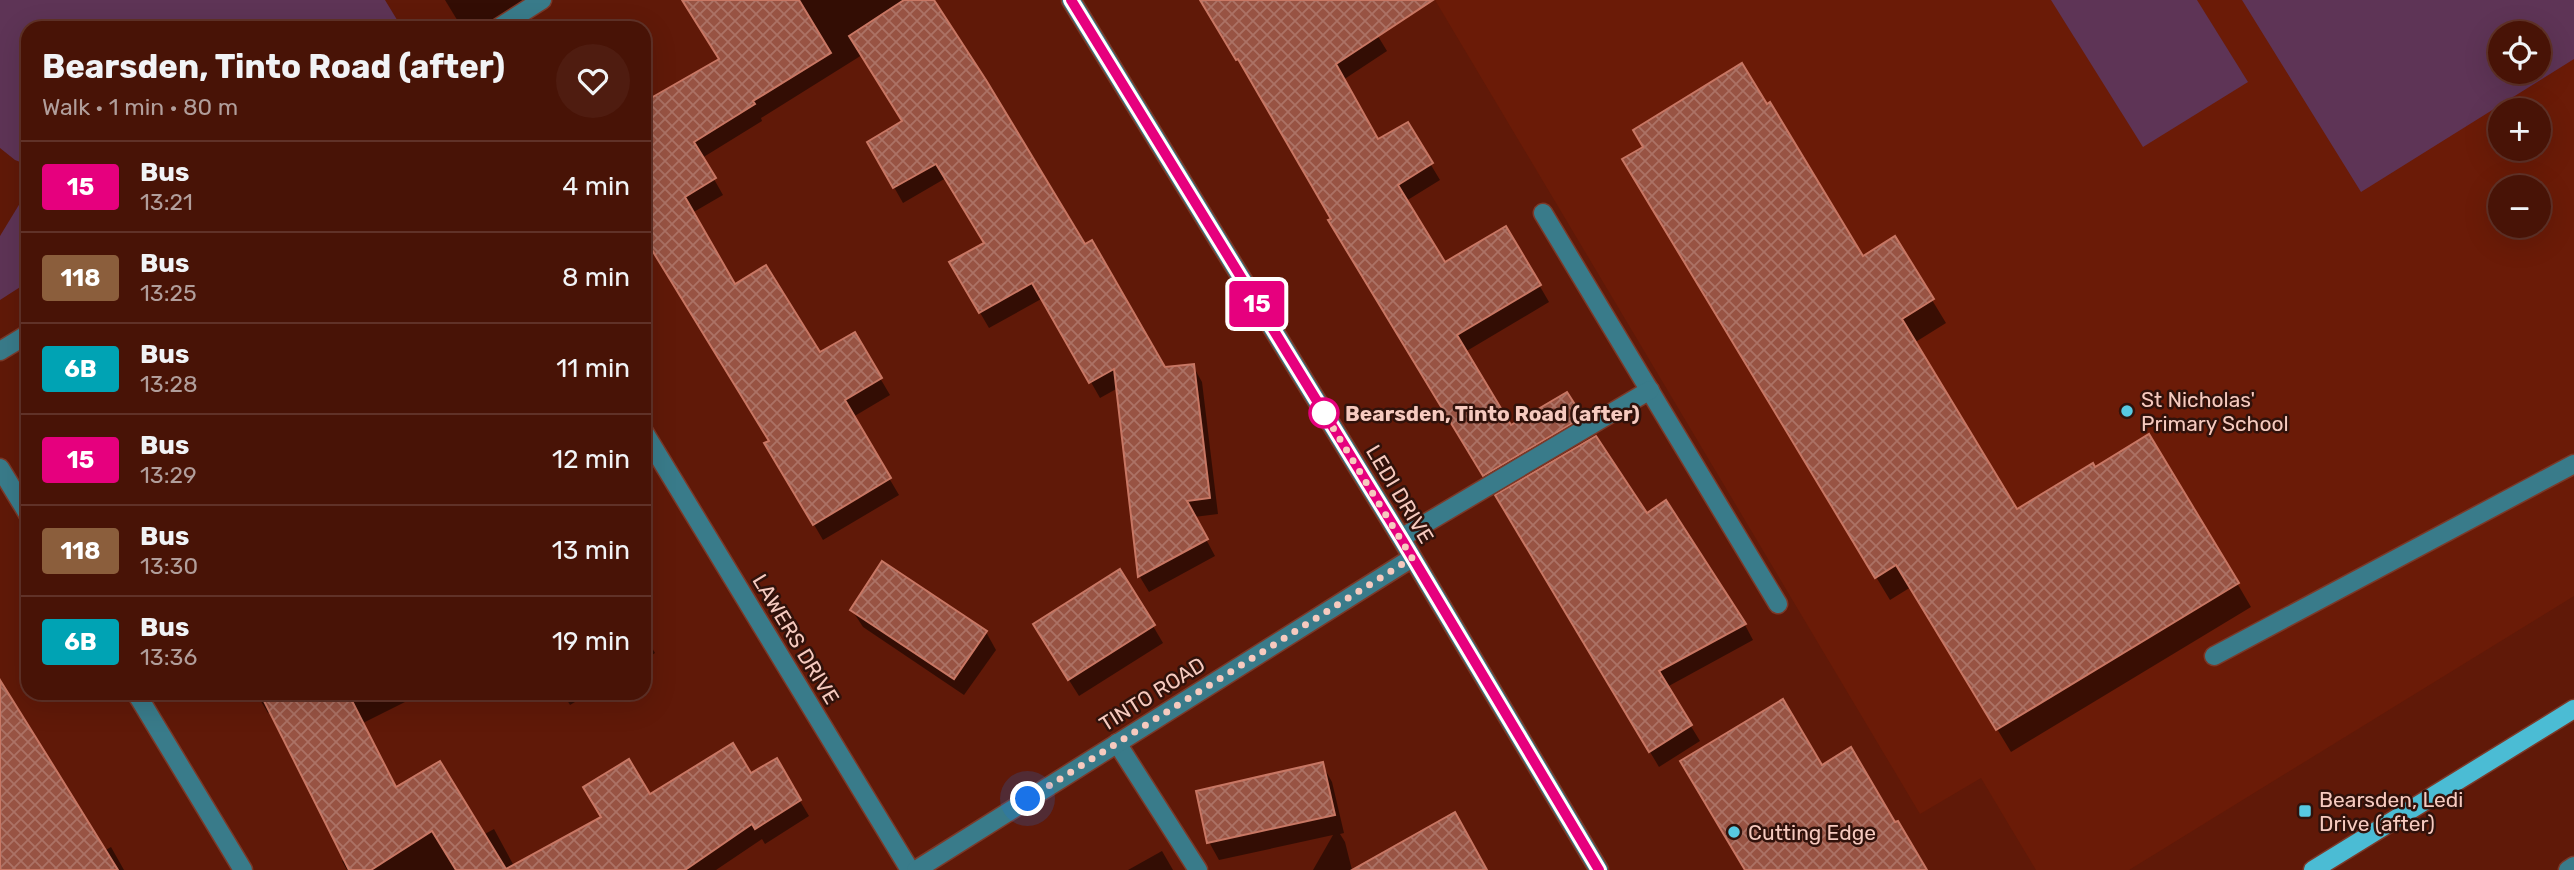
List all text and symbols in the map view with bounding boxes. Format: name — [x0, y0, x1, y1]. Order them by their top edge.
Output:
map controls — [2488, 21, 2551, 238]
button: locate — [2488, 21, 2551, 84]
button: heart — [556, 44, 630, 118]
text: Bearsden, Tinto Road (after) — [42, 47, 505, 86]
text: Walk · 1 min · 80 m — [42, 93, 238, 121]
button: + — [2488, 98, 2551, 161]
text: Bus — [140, 157, 189, 188]
text: 4 min — [562, 171, 630, 202]
text: 15 — [67, 173, 94, 201]
button: − — [2488, 175, 2551, 238]
text: 13:21 — [140, 188, 193, 216]
text: Bus — [140, 248, 189, 279]
text: 8 min — [562, 262, 630, 293]
text: 118 — [60, 264, 101, 292]
text: 13:25 — [140, 279, 197, 307]
line badge: 15 — [1226, 281, 1288, 327]
text: 15 — [1243, 290, 1271, 318]
text: Bus — [140, 339, 189, 370]
text: 11 min — [556, 353, 630, 384]
text: 6B — [64, 355, 97, 383]
text: 13:28 — [140, 370, 198, 398]
place label: St Nicholas' Primary School — [2141, 387, 2289, 436]
marker: Bearsden, Tinto Road (after) — [1309, 398, 1339, 428]
place label: Bearsden, Tinto Road (after) — [1345, 401, 1640, 426]
marker: St Nicholas' Primary School — [2119, 403, 2135, 419]
text: Bus — [140, 430, 189, 461]
street label: LEDI DRIVE — [1361, 440, 1439, 548]
text: 12 min — [552, 444, 630, 475]
text: 15 — [67, 446, 94, 474]
text: 13:29 — [140, 461, 197, 489]
text: Bus — [140, 521, 189, 552]
text: 13 min — [552, 535, 630, 566]
text: 118 — [60, 537, 101, 565]
text: 13:30 — [140, 552, 198, 580]
street label: LAWERS DRIVE — [747, 569, 845, 709]
text: Bus — [140, 612, 189, 643]
text: 19 min — [552, 626, 630, 657]
text: 6B — [64, 628, 97, 656]
text: 13:36 — [140, 643, 197, 671]
street label: TINTO ROAD — [1095, 652, 1209, 736]
your location — [1010, 781, 1045, 816]
place label: Bearsden, Ledi Drive (after) — [2319, 787, 2463, 836]
marker: Bearsden, Ledi Drive (after) — [2297, 803, 2313, 819]
place label: Cutting Edge — [1748, 820, 1876, 845]
marker: Cutting Edge — [1726, 824, 1742, 840]

